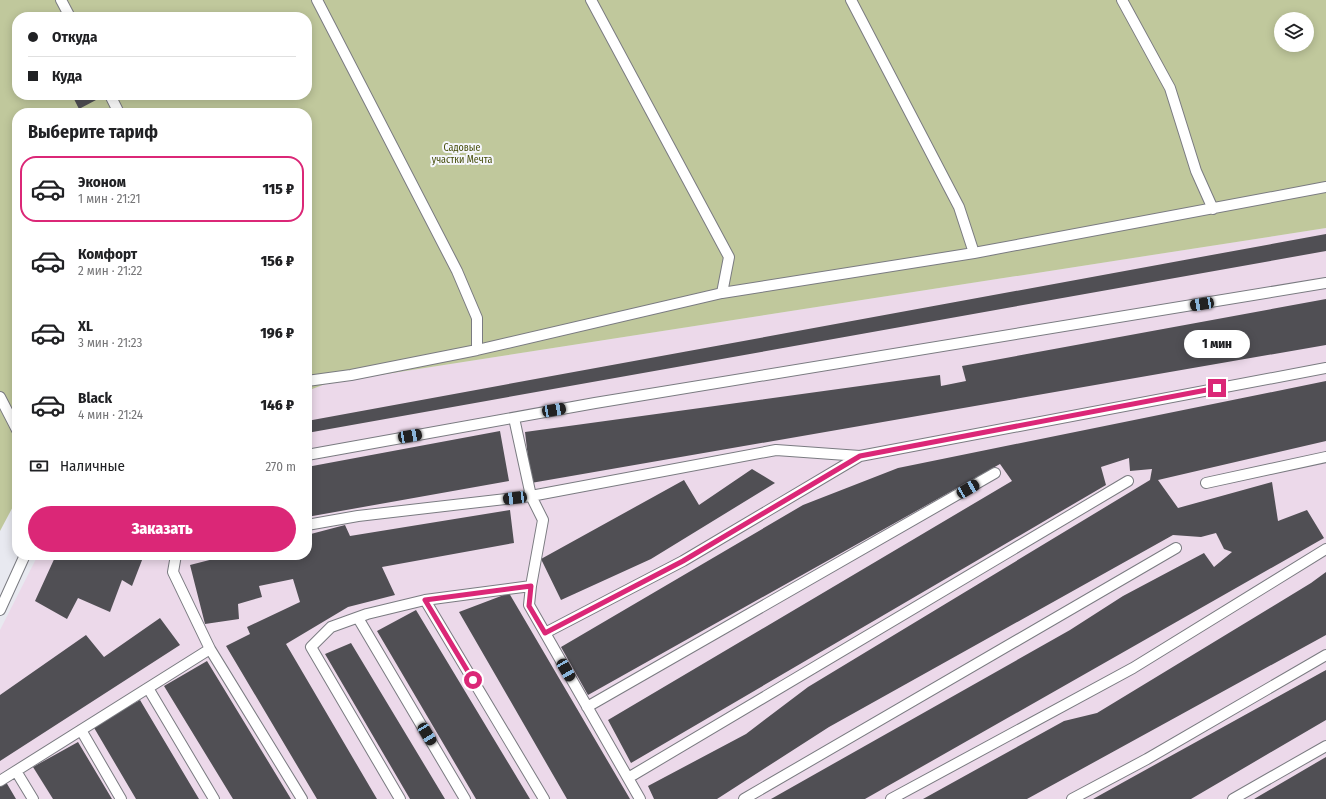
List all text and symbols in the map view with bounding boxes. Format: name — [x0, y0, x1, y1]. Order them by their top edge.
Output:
map controls — [1274, 12, 1314, 52]
button: layers — [1274, 12, 1314, 52]
text: Откуда — [52, 28, 97, 46]
text: Куда — [52, 67, 82, 85]
text: Выберите тариф — [28, 121, 158, 143]
park label: Садовые участки Мечта — [432, 142, 492, 166]
icon: car — [30, 171, 66, 207]
text: Эконом — [78, 173, 126, 191]
text: 115 ₽ — [263, 180, 294, 198]
text: 1 мин · 21:21 — [78, 191, 141, 206]
icon: car — [30, 243, 66, 279]
text: Комфорт — [78, 245, 137, 263]
text: 156 ₽ — [261, 252, 294, 270]
text: 2 мин · 21:22 — [78, 263, 142, 278]
car — [1189, 296, 1215, 312]
icon: car — [30, 315, 66, 351]
text: XL — [78, 317, 93, 335]
text: 196 ₽ — [260, 324, 294, 342]
callout: 1 мин — [1184, 330, 1250, 358]
text: 3 мин · 21:23 — [78, 335, 142, 350]
text: 1 мин — [1202, 336, 1232, 351]
route end — [1208, 379, 1226, 397]
icon: car — [30, 387, 66, 423]
text: Black — [78, 389, 112, 407]
text: 146 ₽ — [260, 396, 294, 414]
car — [541, 402, 567, 418]
text: 4 мин · 21:24 — [78, 407, 143, 422]
car — [397, 428, 423, 444]
icon: cash — [28, 455, 50, 477]
text: Наличные — [60, 457, 125, 475]
text: 270 m — [265, 459, 296, 474]
car — [955, 478, 981, 500]
car — [502, 491, 528, 505]
button: Заказать — [28, 506, 296, 552]
car — [555, 657, 577, 683]
route start — [464, 671, 482, 689]
car — [416, 721, 438, 747]

